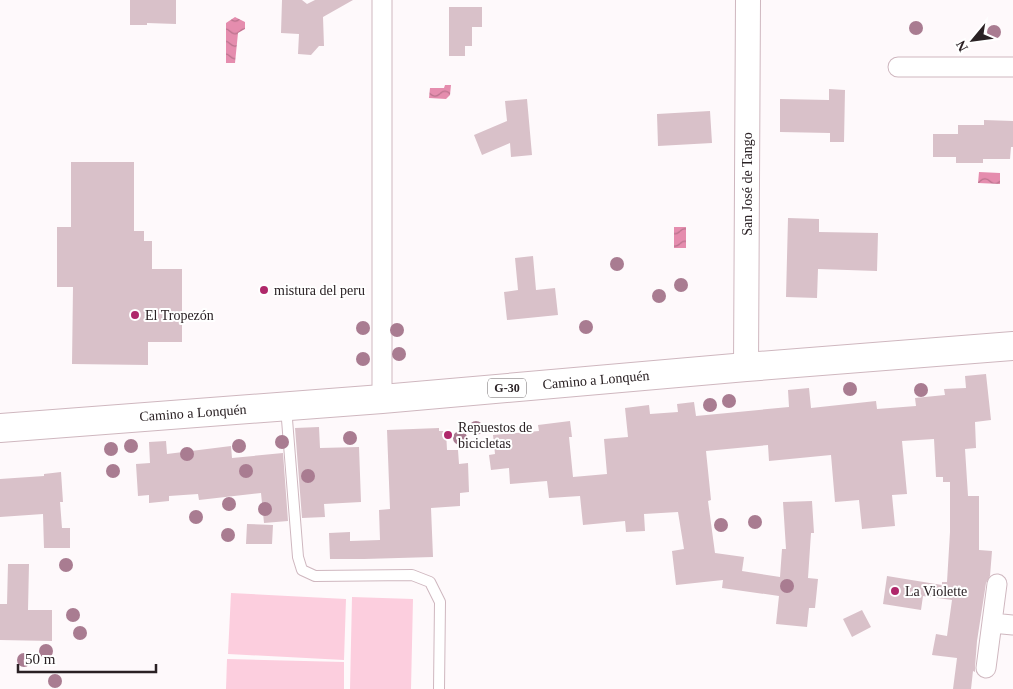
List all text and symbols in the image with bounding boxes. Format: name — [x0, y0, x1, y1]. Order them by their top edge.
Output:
north arrow — [948, 15, 998, 65]
text: N — [953, 38, 971, 54]
street label: San José de Tango — [740, 132, 755, 236]
place label: mistura del peru — [274, 283, 365, 298]
marker: mistura del peru — [258, 284, 270, 296]
place label: El Tropezón — [145, 308, 214, 323]
marker: El Tropezón — [129, 309, 141, 321]
street label: Camino a Lonquén — [542, 368, 650, 392]
road number: G-30 — [488, 378, 526, 398]
street label: Camino a Lonquén — [139, 402, 247, 424]
place label: Repuestos de bicicletas — [458, 420, 532, 451]
marker: Repuestos de bicicletas — [442, 429, 454, 441]
place label: La Violette — [905, 584, 967, 599]
marker: La Violette — [889, 585, 901, 597]
scale bar — [18, 642, 155, 674]
text: 50 m — [25, 651, 56, 667]

